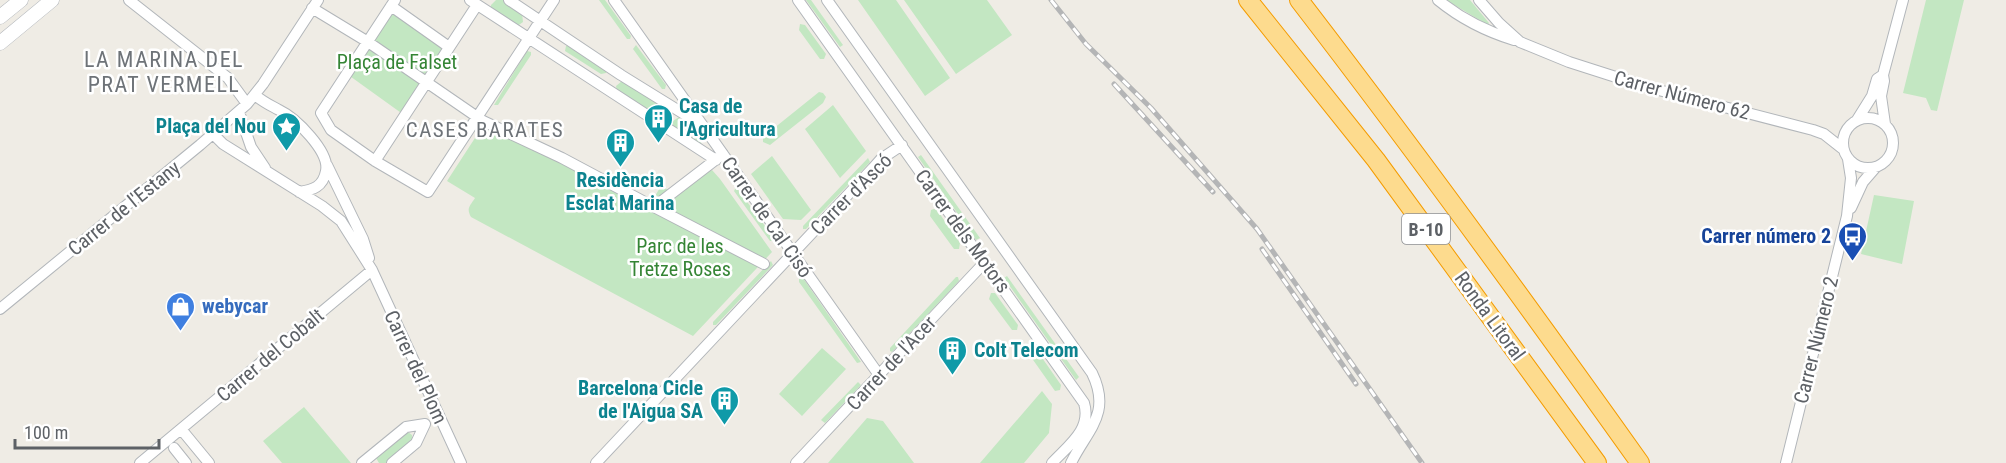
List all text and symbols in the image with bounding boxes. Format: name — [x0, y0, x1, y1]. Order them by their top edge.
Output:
district label: LA MARINA DEL PRAT VERMELL — [84, 47, 244, 97]
park label: Plaça de Falset — [337, 50, 457, 74]
street label: Carrer Número 62 — [1611, 65, 1753, 125]
place label: Casa de l'Agricultura — [679, 94, 776, 141]
building icon: Casa de l'Agricultura — [642, 102, 674, 144]
place icon: Plaça del Nou — [271, 110, 303, 152]
place label: Plaça del Nou — [156, 114, 266, 138]
district label: CASES BARATES — [406, 118, 564, 142]
building icon: Residència Esclat Marina — [604, 126, 636, 168]
street label: Carrer d'Ascó — [805, 148, 897, 240]
street label: Carrer de Cal Cisó — [716, 152, 818, 282]
street label: Carrer de l'Estany — [63, 155, 185, 261]
street label: Carrer dels Motors — [910, 165, 1016, 297]
place label: Residència Esclat Marina — [566, 168, 674, 215]
road number: B-10 — [1402, 214, 1450, 244]
bus stop icon: Carrer número 2 — [1836, 220, 1868, 262]
place label: Carrer número 2 — [1701, 224, 1831, 248]
park label: Parc de les Tretze Roses — [629, 234, 731, 281]
street label: Ronda Litoral — [1450, 267, 1530, 365]
street label: Carrer Número 2 — [1789, 274, 1843, 406]
shop icon: webycar — [165, 290, 197, 332]
place label: webycar — [202, 294, 268, 318]
street label: Carrer del Cobalt — [211, 303, 329, 407]
street label: Carrer del Plom — [379, 307, 453, 427]
street label: Carrer de l'Acer — [841, 311, 941, 415]
building icon: Colt Telecom — [937, 334, 969, 376]
place label: Colt Telecom — [974, 338, 1079, 362]
place label: Barcelona Cicle de l'Aigua SA — [578, 376, 703, 423]
building icon: Barcelona Cicle de l'Aigua SA — [708, 384, 740, 426]
scale bar — [15, 412, 159, 450]
text: 100 m — [24, 422, 68, 443]

